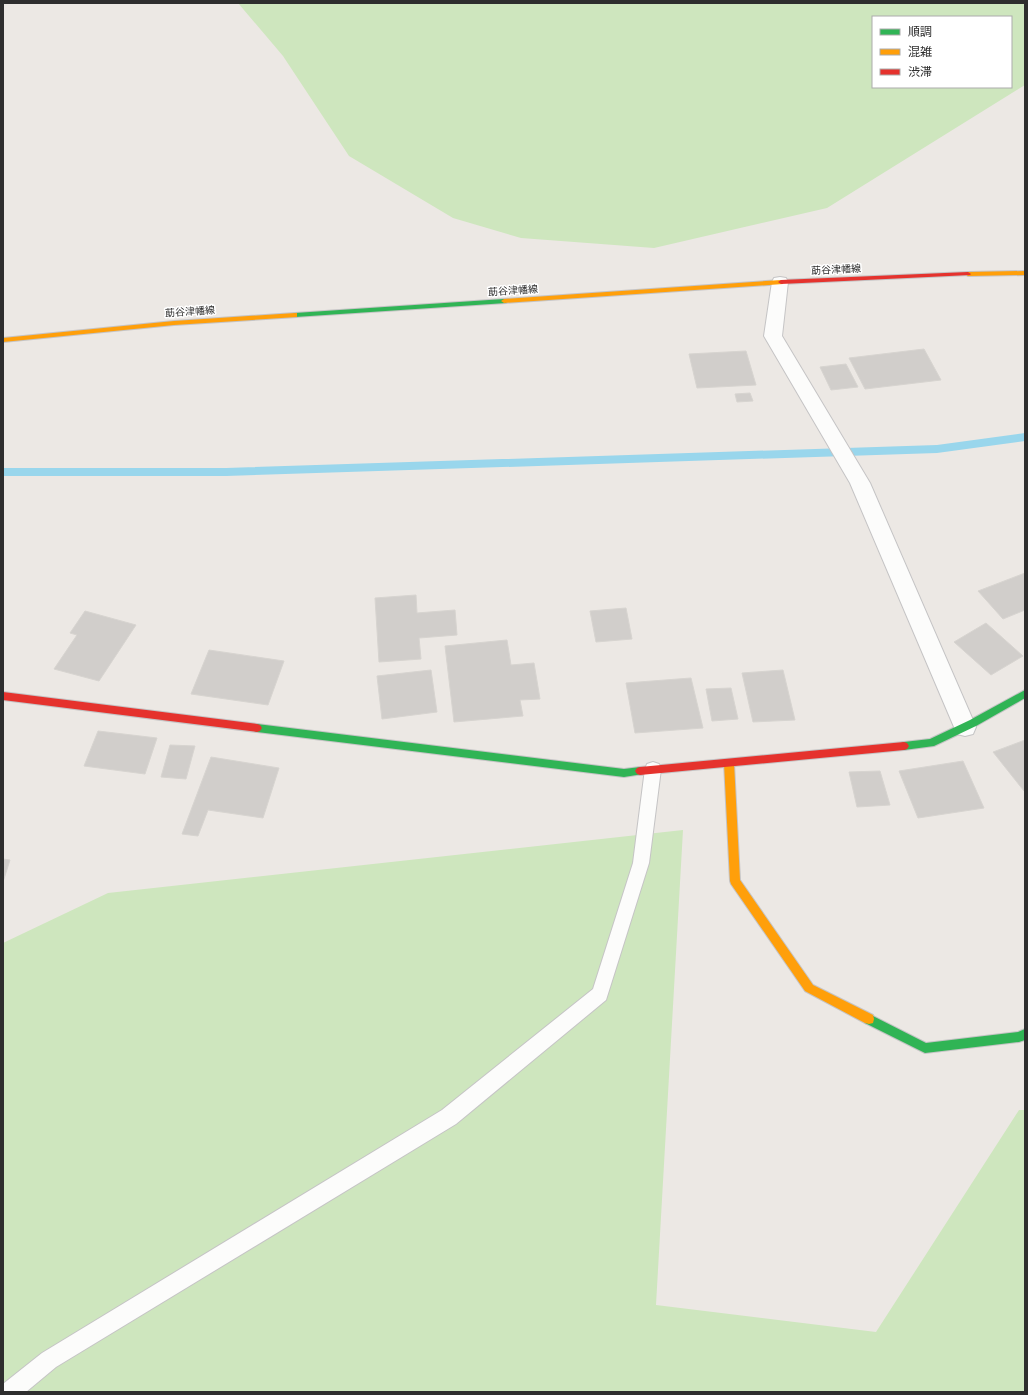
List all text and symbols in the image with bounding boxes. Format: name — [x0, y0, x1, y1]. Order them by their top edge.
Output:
legend — [872, 16, 1012, 88]
text: 順調 — [908, 25, 932, 38]
text: 混雑 — [908, 45, 932, 58]
text: 渋滞 — [908, 65, 932, 78]
street label: 莇谷津幡線 — [811, 263, 861, 276]
street label: 莇谷津幡線 — [488, 283, 538, 298]
street label: 莇谷津幡線 — [165, 304, 215, 319]

